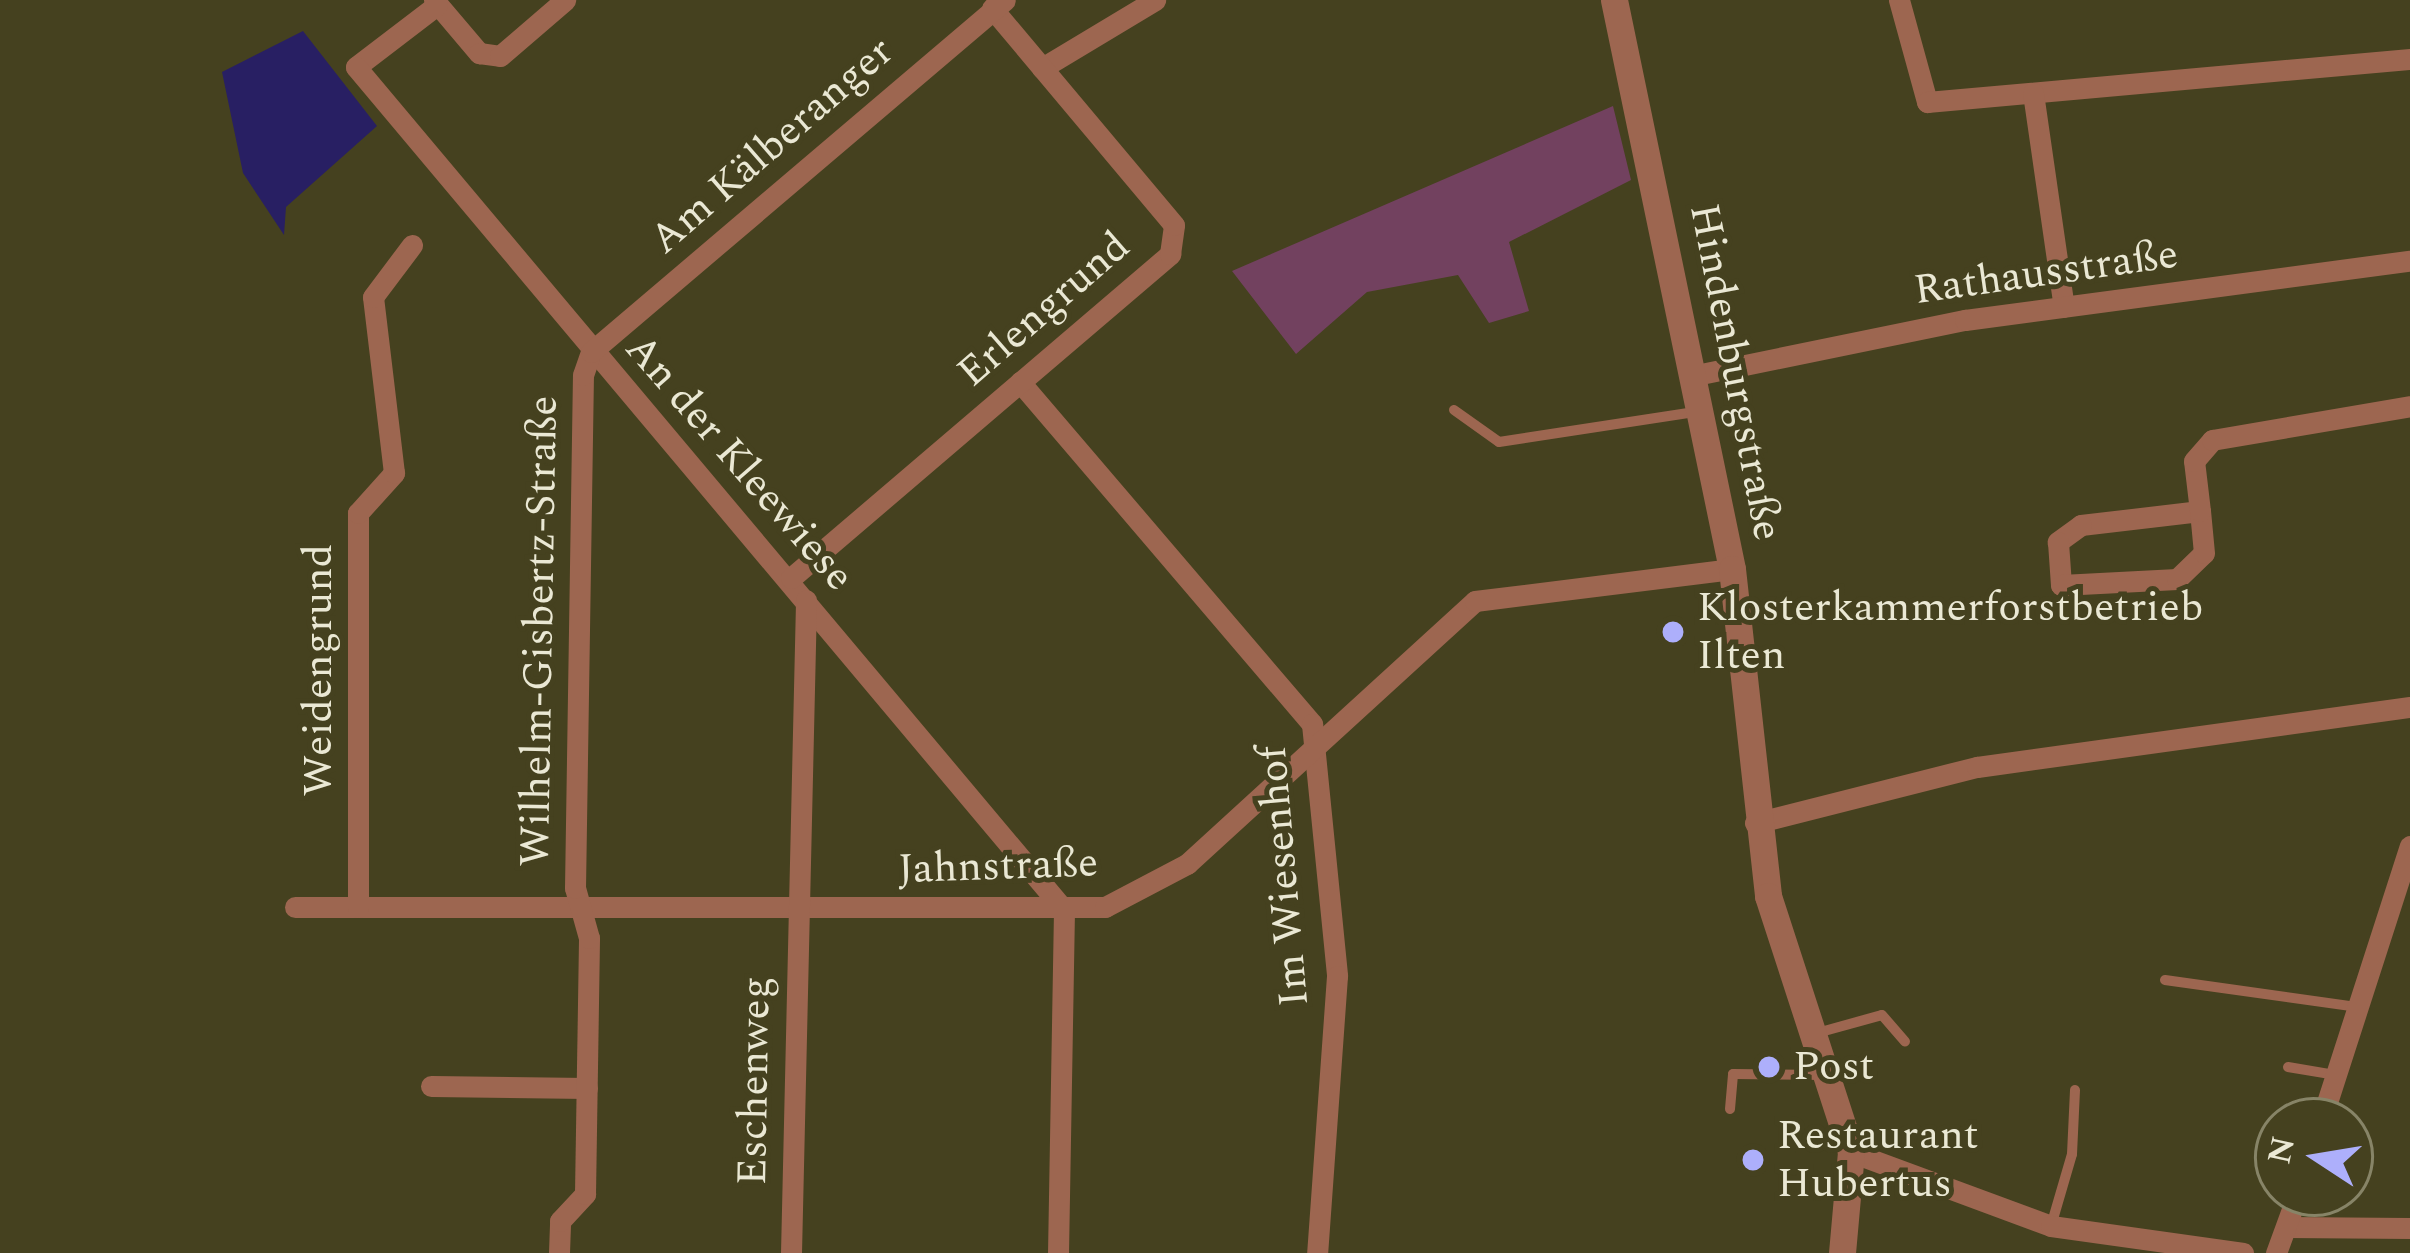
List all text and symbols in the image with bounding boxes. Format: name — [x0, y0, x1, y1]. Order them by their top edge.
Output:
street label: Am Kälberanger — [640, 27, 904, 265]
street label: Hindenburgstraße — [1678, 199, 1792, 545]
street label: Erlengrund — [948, 222, 1140, 398]
street label: Rathausstraße — [1911, 230, 2181, 316]
street label: An der Kleewiese — [614, 324, 864, 602]
street label: Wilhelm-Gisbertz-Straße — [511, 395, 569, 867]
street label: Weidengrund — [294, 544, 344, 796]
place label: Klosterkammerforstbetrieb Ilten — [1697, 583, 2203, 682]
marker: Klosterkammerforstbetrieb Ilten — [1660, 619, 1686, 645]
street label: Im Wiesenhof — [1247, 743, 1321, 1009]
street label: Jahnstraße — [897, 838, 1099, 896]
street label: Eschenweg — [728, 976, 782, 1186]
place label: Post — [1793, 1042, 1874, 1092]
marker: Post — [1756, 1054, 1782, 1080]
north arrow — [2254, 1097, 2374, 1217]
place label: Restaurant Hubertus — [1777, 1111, 1979, 1210]
text: N — [2254, 1132, 2309, 1169]
marker: Restaurant Hubertus — [1740, 1147, 1766, 1173]

